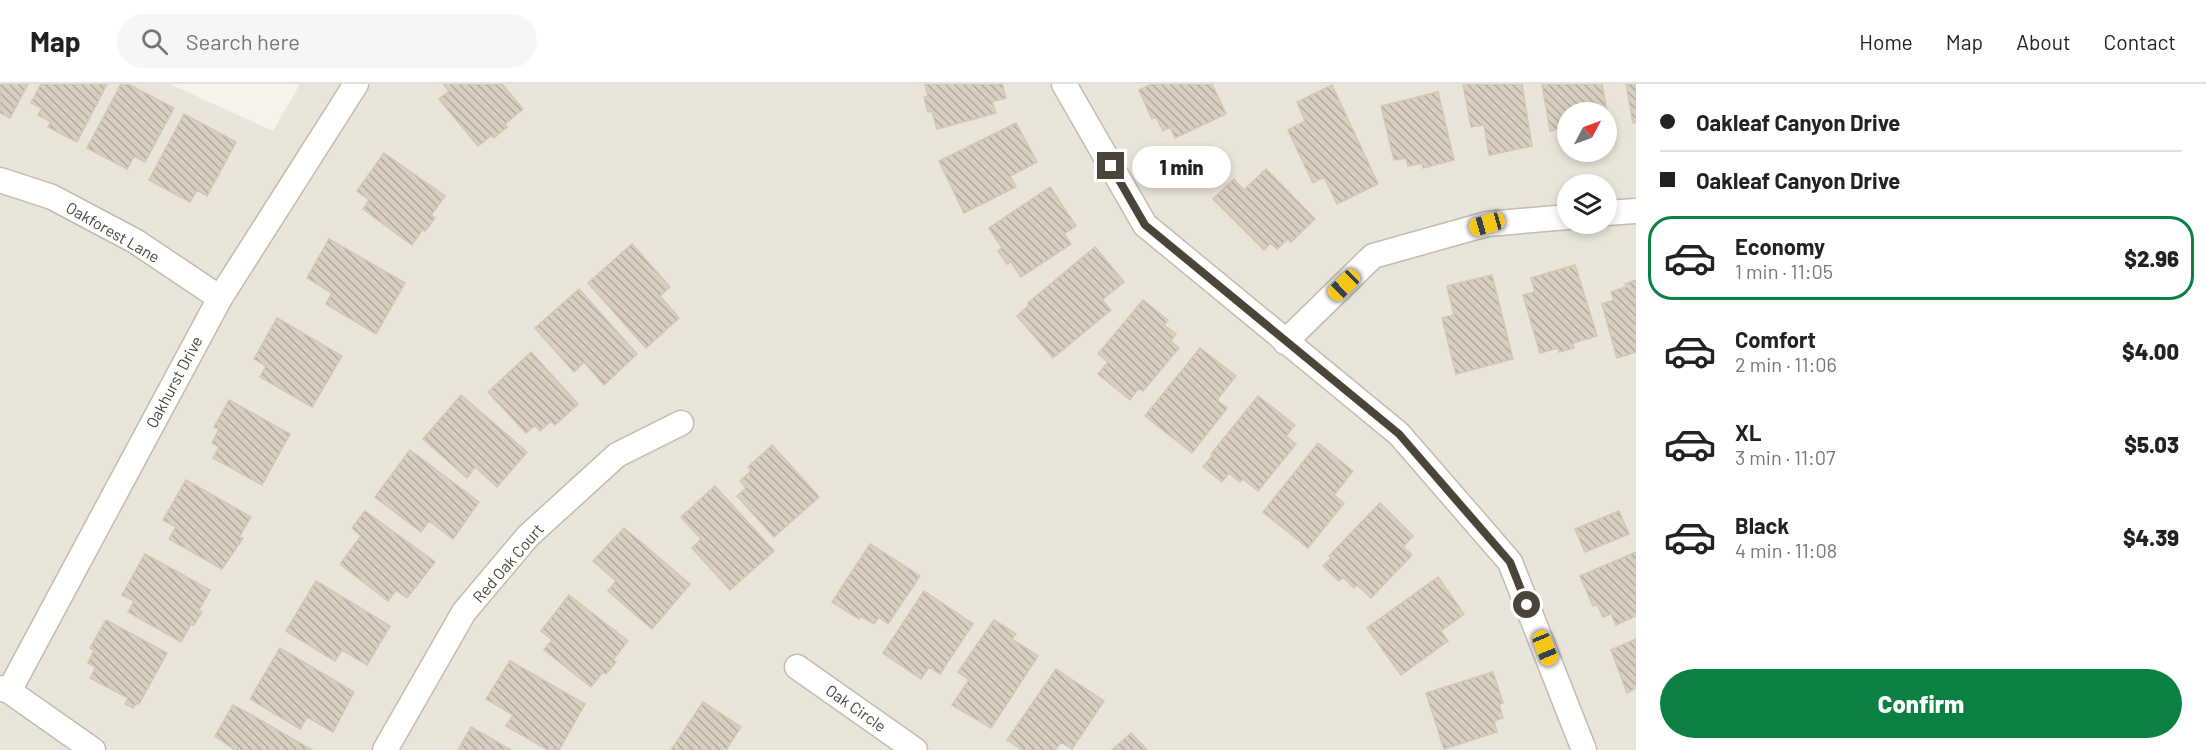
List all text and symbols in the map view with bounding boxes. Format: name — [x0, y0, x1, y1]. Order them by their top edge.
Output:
search box — [117, 14, 537, 68]
text: Map — [30, 24, 81, 58]
icon: search — [138, 25, 171, 58]
text: Search here — [186, 28, 300, 54]
text: Home — [1859, 29, 1913, 54]
text: Map — [1946, 29, 1983, 54]
text: About — [2016, 29, 2071, 54]
text: Contact — [2104, 29, 2176, 54]
north arrow — [1557, 102, 1617, 162]
map controls — [1557, 102, 1617, 234]
text: Oakleaf Canyon Drive — [1696, 109, 1900, 135]
callout: 1 min — [1132, 145, 1231, 187]
route end — [1097, 152, 1124, 179]
text: 1 min — [1160, 155, 1203, 179]
text: Oakleaf Canyon Drive — [1696, 167, 1900, 193]
button: layers — [1557, 174, 1617, 234]
street label: Oakforest Lane — [63, 197, 163, 266]
car — [1467, 210, 1507, 238]
icon: car — [1663, 231, 1717, 285]
text: Economy — [1735, 233, 1825, 259]
text: $2.96 — [2124, 245, 2179, 271]
text: 1 min · 11:05 — [1735, 259, 1833, 283]
car — [1325, 266, 1363, 304]
icon: car — [1663, 324, 1717, 378]
text: Comfort — [1735, 326, 1816, 352]
street label: Oakhurst Drive — [141, 333, 206, 431]
text: $4.00 — [2122, 338, 2179, 364]
text: 2 min · 11:06 — [1735, 352, 1837, 376]
icon: car — [1663, 417, 1717, 471]
text: XL — [1735, 419, 1761, 445]
text: $5.03 — [2124, 431, 2179, 457]
text: 3 min · 11:07 — [1735, 445, 1836, 469]
icon: car — [1663, 510, 1717, 564]
text: Black — [1735, 512, 1789, 538]
street label: Red Oak Court — [468, 519, 547, 606]
text: $4.39 — [2123, 524, 2179, 550]
text: 4 min · 11:08 — [1735, 538, 1837, 562]
route start — [1513, 591, 1540, 618]
car — [1530, 628, 1560, 668]
button: Confirm — [1660, 669, 2182, 738]
street label: Oak Circle — [822, 680, 890, 735]

